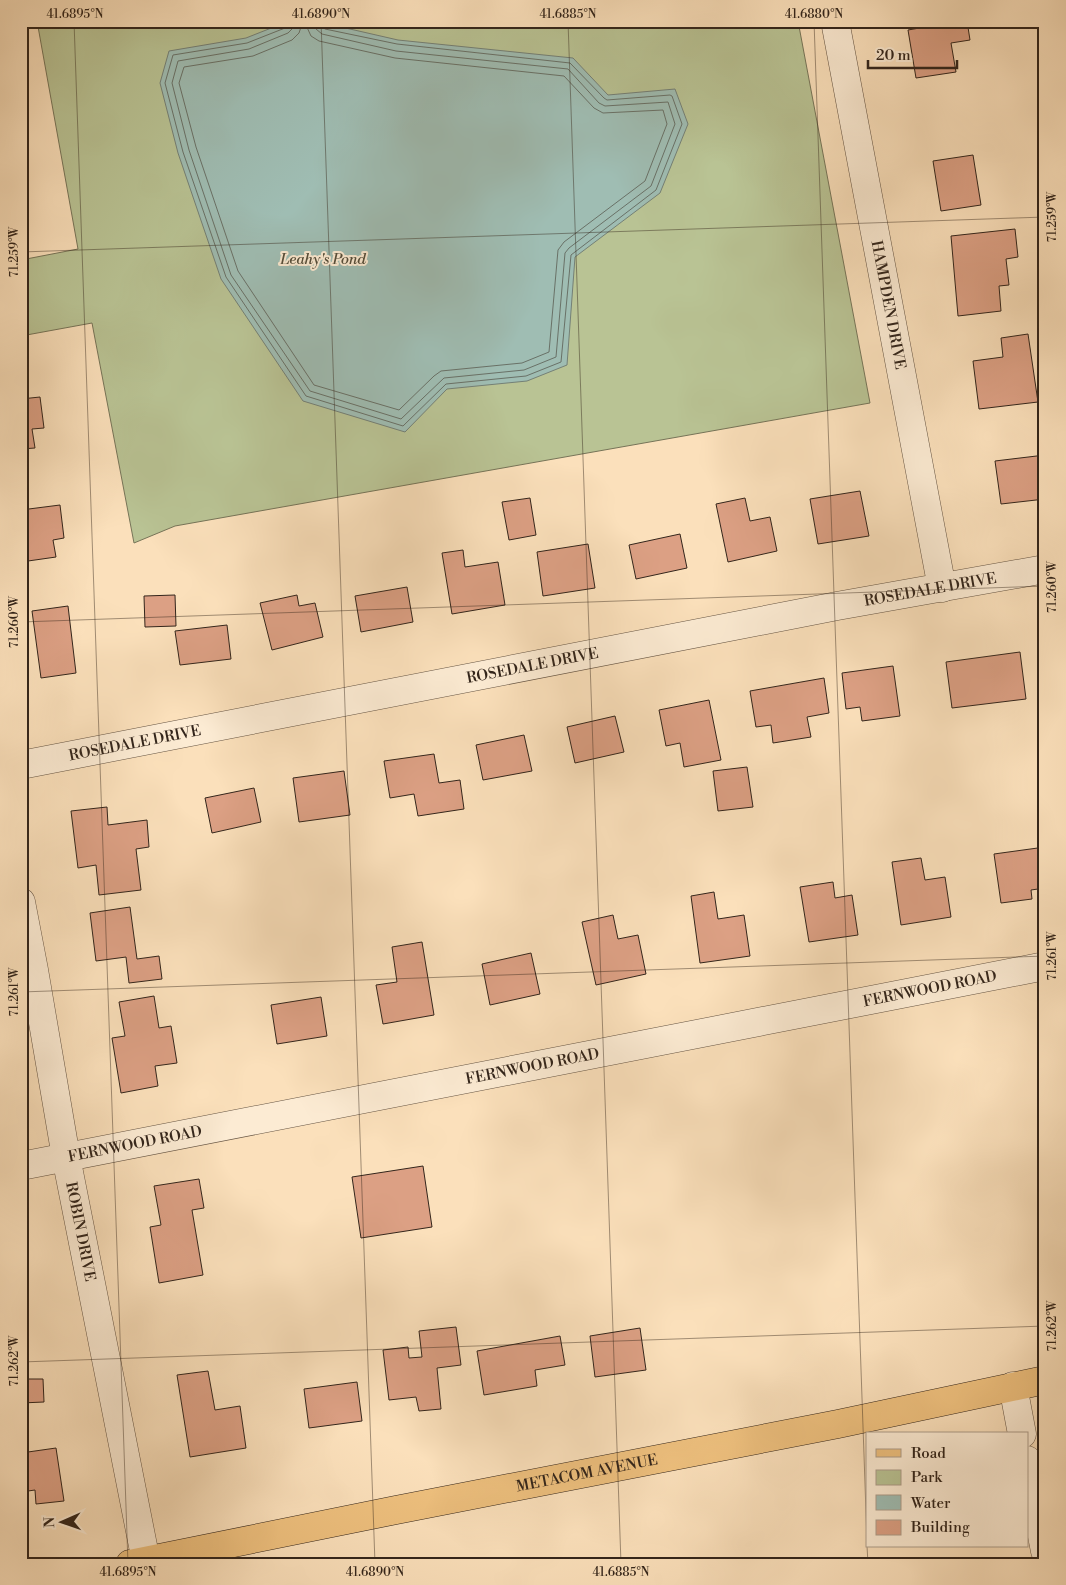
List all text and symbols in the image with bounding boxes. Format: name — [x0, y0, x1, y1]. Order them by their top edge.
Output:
text: 41.6895°N — [46, 7, 104, 22]
text: 41.6890°N — [292, 7, 350, 22]
text: 41.6885°N — [539, 7, 597, 22]
text: 41.6880°N — [785, 7, 843, 22]
scale bar — [868, 38, 957, 70]
text: 20 m — [876, 46, 911, 65]
text: 71.259°W — [1045, 191, 1060, 242]
text: 71.259°W — [7, 226, 22, 277]
street label: HAMPDEN DRIVE — [867, 239, 910, 371]
park label: Leahy's Pond — [279, 250, 366, 269]
text: 71.260°W — [1045, 560, 1060, 613]
street label: ROSEDALE DRIVE — [862, 569, 998, 611]
text: 71.260°W — [7, 595, 22, 648]
street label: ROSEDALE DRIVE — [465, 644, 600, 688]
street label: ROSEDALE DRIVE — [67, 721, 203, 765]
text: 71.261°W — [1045, 931, 1060, 980]
text: 71.261°W — [7, 967, 22, 1016]
street label: FERNWOOD ROAD — [861, 967, 999, 1011]
street label: FERNWOOD ROAD — [464, 1044, 601, 1089]
street label: FERNWOOD ROAD — [66, 1122, 204, 1167]
street label: ROBIN DRIVE — [61, 1180, 99, 1283]
text: 71.262°W — [1045, 1300, 1060, 1351]
text: 71.262°W — [7, 1335, 22, 1386]
legend — [866, 1432, 1028, 1548]
text: Road — [911, 1444, 946, 1463]
street label: METACOM AVENUE — [515, 1450, 660, 1496]
text: Park — [911, 1468, 943, 1487]
text: Water — [910, 1494, 951, 1513]
north arrow — [38, 1498, 88, 1548]
text: N — [41, 1517, 59, 1528]
text: Building — [910, 1518, 970, 1537]
text: 41.6895°N — [99, 1565, 157, 1580]
text: 41.6890°N — [346, 1565, 404, 1580]
text: 41.6885°N — [592, 1565, 650, 1580]

